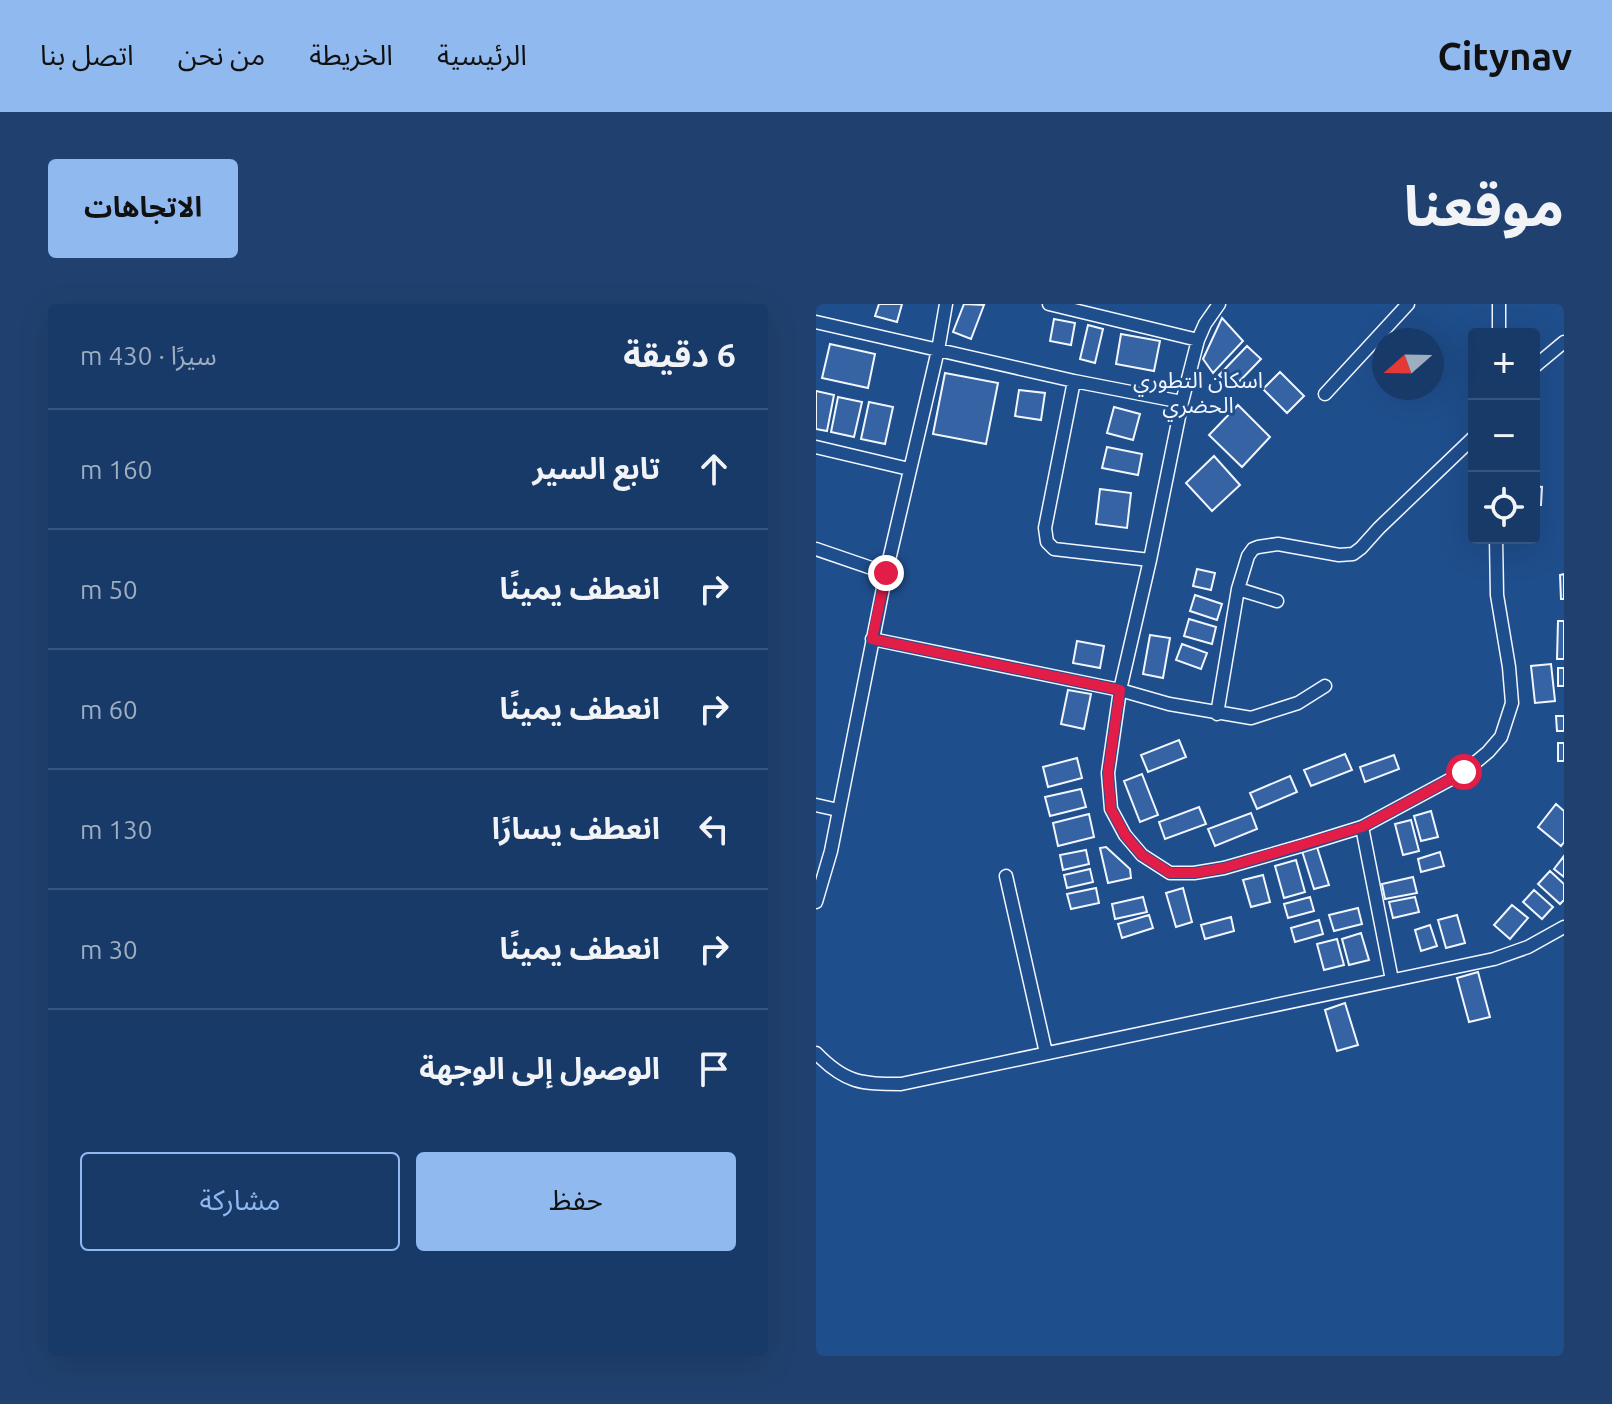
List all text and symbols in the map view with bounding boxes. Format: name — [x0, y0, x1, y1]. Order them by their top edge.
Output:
text: Citynav — [1437, 35, 1572, 77]
text: اتصل بنا — [40, 39, 134, 70]
text: من نحن — [178, 39, 265, 70]
text: الخريطة — [309, 39, 393, 70]
text: الرئيسية — [437, 39, 527, 70]
button: الاتجاهات — [48, 159, 238, 258]
text: موقعنا — [1404, 174, 1564, 237]
north arrow — [1372, 328, 1444, 400]
map controls — [1468, 328, 1540, 544]
button: + — [1468, 328, 1540, 400]
text: 6 دقيقة — [623, 335, 736, 373]
text: سيرًا · 430 m — [80, 341, 217, 370]
district label: اسكان التطوري الحضري — [1133, 367, 1263, 422]
button: − — [1468, 400, 1540, 472]
icon: ahead — [692, 447, 736, 491]
text: تابع السير — [533, 451, 660, 485]
text: 160 m — [80, 455, 152, 484]
button: locate — [1468, 472, 1540, 544]
route end — [868, 555, 904, 591]
icon: right — [692, 567, 736, 611]
text: انعطف يمينًا — [500, 571, 660, 605]
text: 50 m — [80, 575, 138, 604]
icon: right — [692, 687, 736, 731]
text: انعطف يمينًا — [500, 691, 660, 725]
text: 60 m — [80, 695, 138, 724]
route start — [1446, 754, 1482, 790]
icon: left — [692, 807, 736, 851]
text: انعطف يسارًا — [492, 811, 660, 845]
text: 130 m — [80, 815, 152, 844]
icon: right — [692, 927, 736, 971]
text: انعطف يمينًا — [500, 931, 660, 965]
text: 30 m — [80, 935, 138, 964]
icon: arrive — [692, 1047, 736, 1091]
text: الوصول إلى الوجهة — [419, 1051, 660, 1085]
button: مشاركة — [80, 1152, 400, 1251]
button: حفظ — [416, 1152, 736, 1251]

